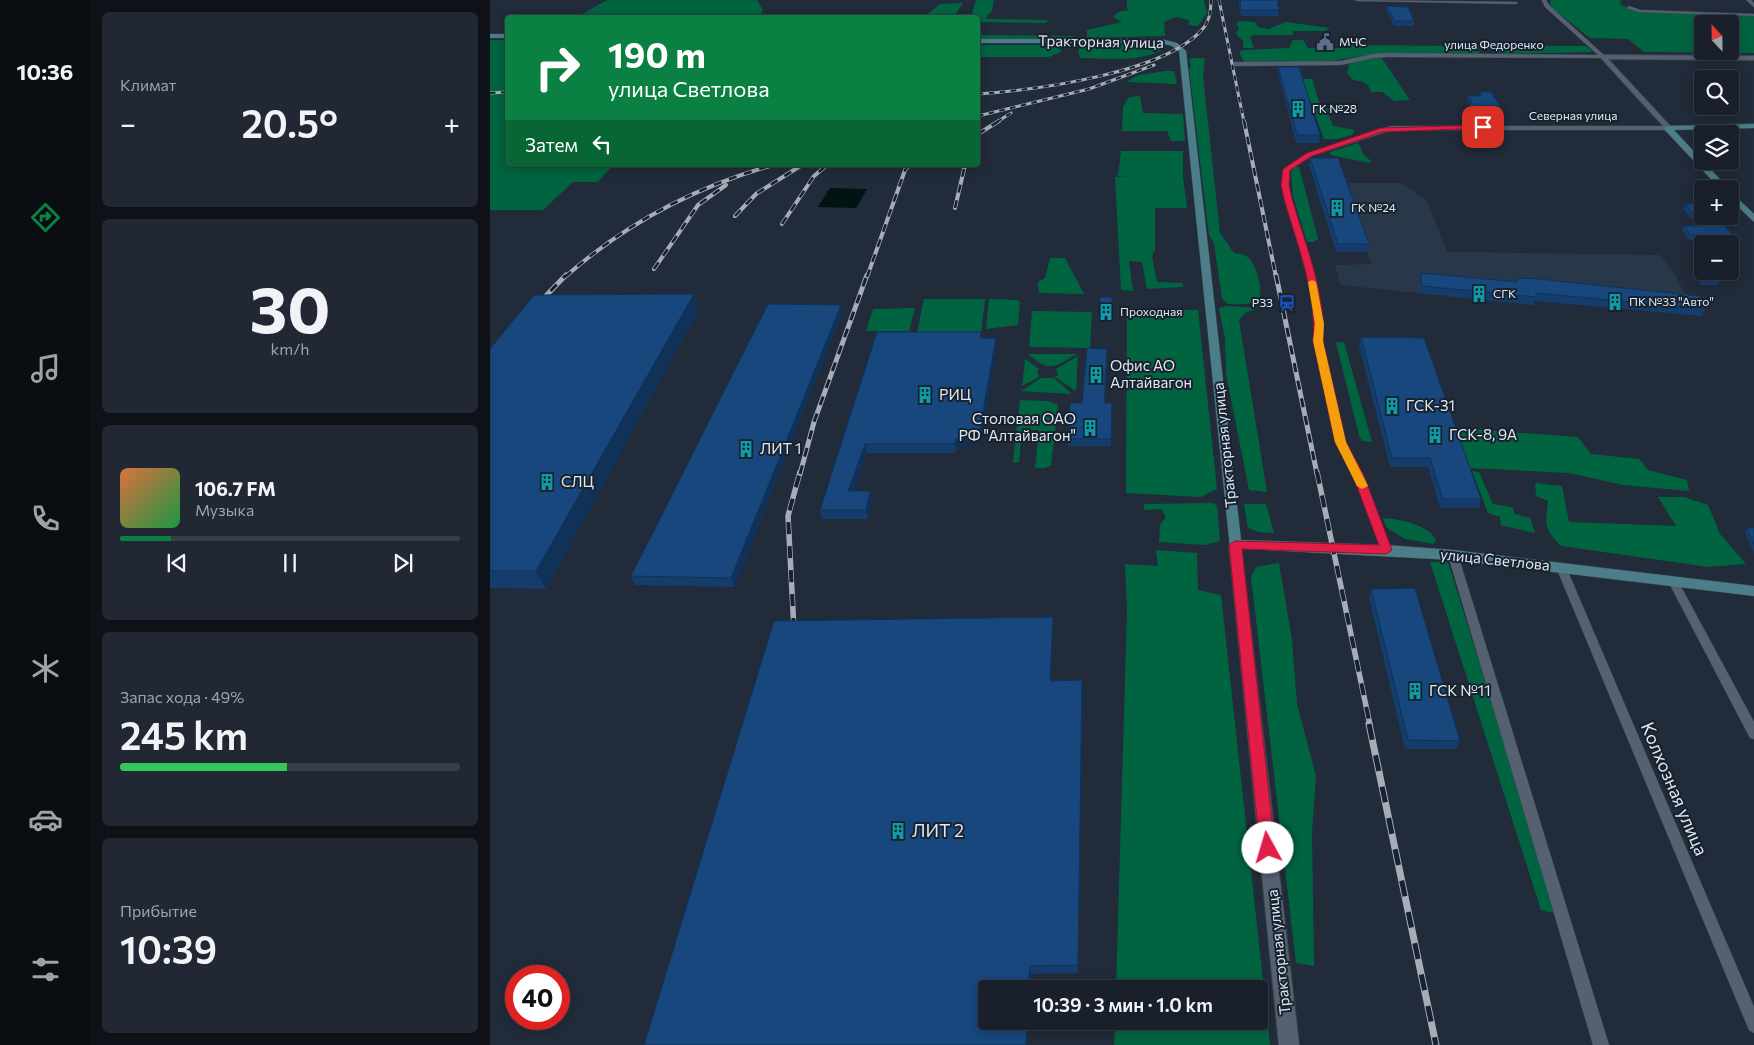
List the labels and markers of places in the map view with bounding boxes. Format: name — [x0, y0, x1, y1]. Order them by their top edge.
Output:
public building icon: МЧС — [1315, 32, 1335, 52]
place label: МЧС — [1339, 34, 1367, 48]
building icon: ГК №28 — [1288, 99, 1308, 119]
place label: ГК №28 — [1312, 101, 1357, 115]
pin — [1462, 106, 1504, 148]
building icon: ГК №24 — [1327, 198, 1347, 218]
place label: ГК №24 — [1351, 200, 1396, 214]
building icon: СГК — [1469, 284, 1489, 304]
place label: СГК — [1493, 286, 1516, 300]
building icon: ПК №33 "Авто" — [1605, 292, 1625, 312]
station icon: РЗЗ — [1277, 293, 1297, 313]
place label: ПК №33 "Авто" — [1629, 294, 1714, 308]
place label: РЗЗ — [1252, 295, 1273, 309]
building icon: Проходная — [1096, 302, 1116, 322]
place label: Проходная — [1120, 304, 1182, 318]
place label: Офис АО Алтайвагон — [1110, 356, 1192, 391]
building icon: Офис АО Алтайвагон — [1086, 365, 1106, 385]
building icon: РИЦ — [915, 385, 935, 405]
place label: РИЦ — [939, 385, 972, 403]
building icon: ГСК-31 — [1382, 396, 1402, 416]
place label: ГСК-31 — [1406, 396, 1455, 414]
place label: Столовая ОАО РФ "Алтайвагон" — [958, 409, 1076, 444]
building icon: Столовая ОАО РФ "Алтайвагон" — [1080, 418, 1100, 438]
building icon: ГСК-8, 9А — [1425, 425, 1445, 445]
place label: ГСК-8, 9А — [1449, 425, 1517, 443]
building icon: ЛИТ 1 — [736, 439, 756, 459]
place label: ЛИТ 1 — [760, 439, 801, 457]
building icon: СЛЦ — [537, 472, 557, 492]
place label: СЛЦ — [561, 472, 595, 490]
building icon: ГСК №11 — [1405, 681, 1425, 701]
place label: ГСК №11 — [1429, 681, 1491, 699]
place label: ЛИТ 2 — [912, 819, 964, 841]
building icon: ЛИТ 2 — [888, 821, 908, 841]

